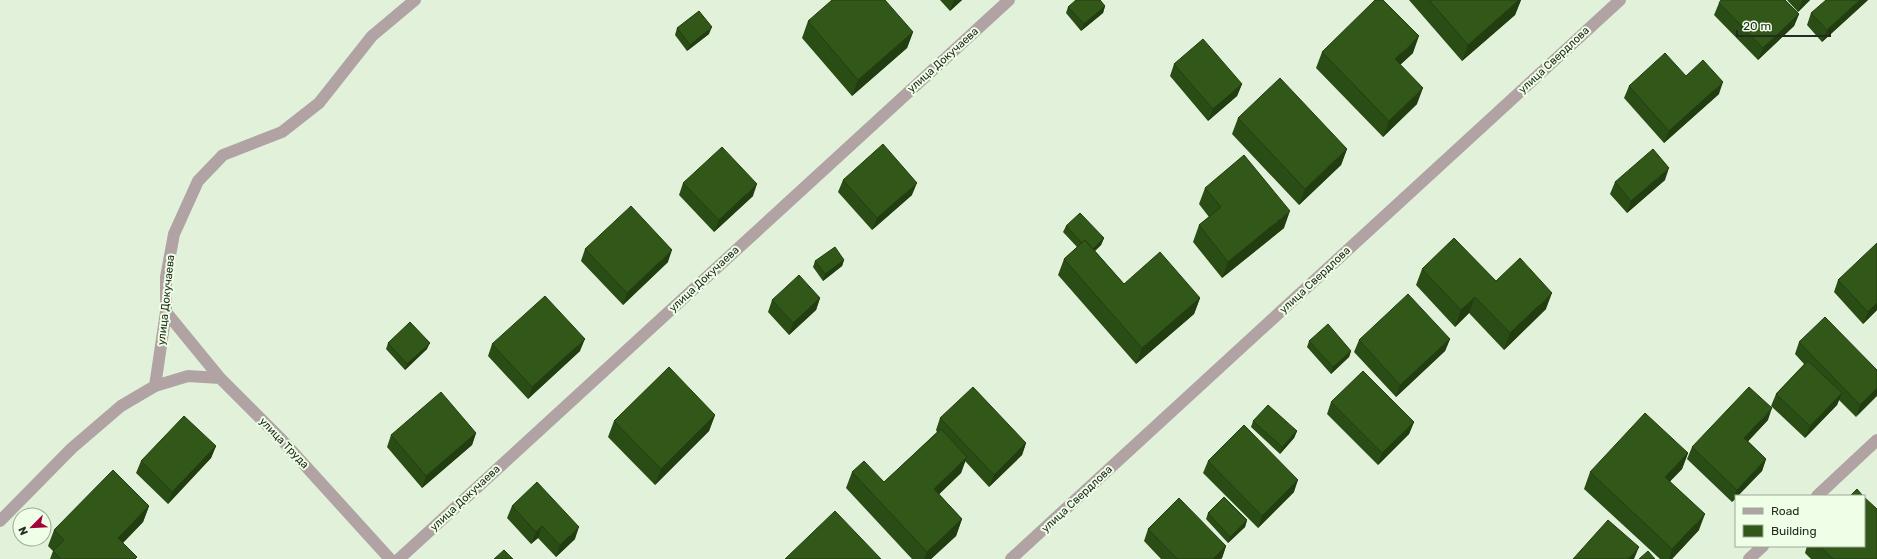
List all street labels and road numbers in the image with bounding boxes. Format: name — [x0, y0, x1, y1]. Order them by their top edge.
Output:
street label: улица Свердлова — [1516, 24, 1592, 96]
street label: улица Докучаева — [905, 25, 981, 95]
street label: улица Докучаева — [666, 243, 742, 315]
street label: улица Свердлова — [1277, 244, 1353, 316]
street label: улица Докучаева — [155, 254, 177, 346]
street label: улица Труда — [256, 415, 312, 471]
street label: улица Докучаева — [427, 462, 503, 534]
street label: улица Свердлова — [1039, 463, 1115, 535]

